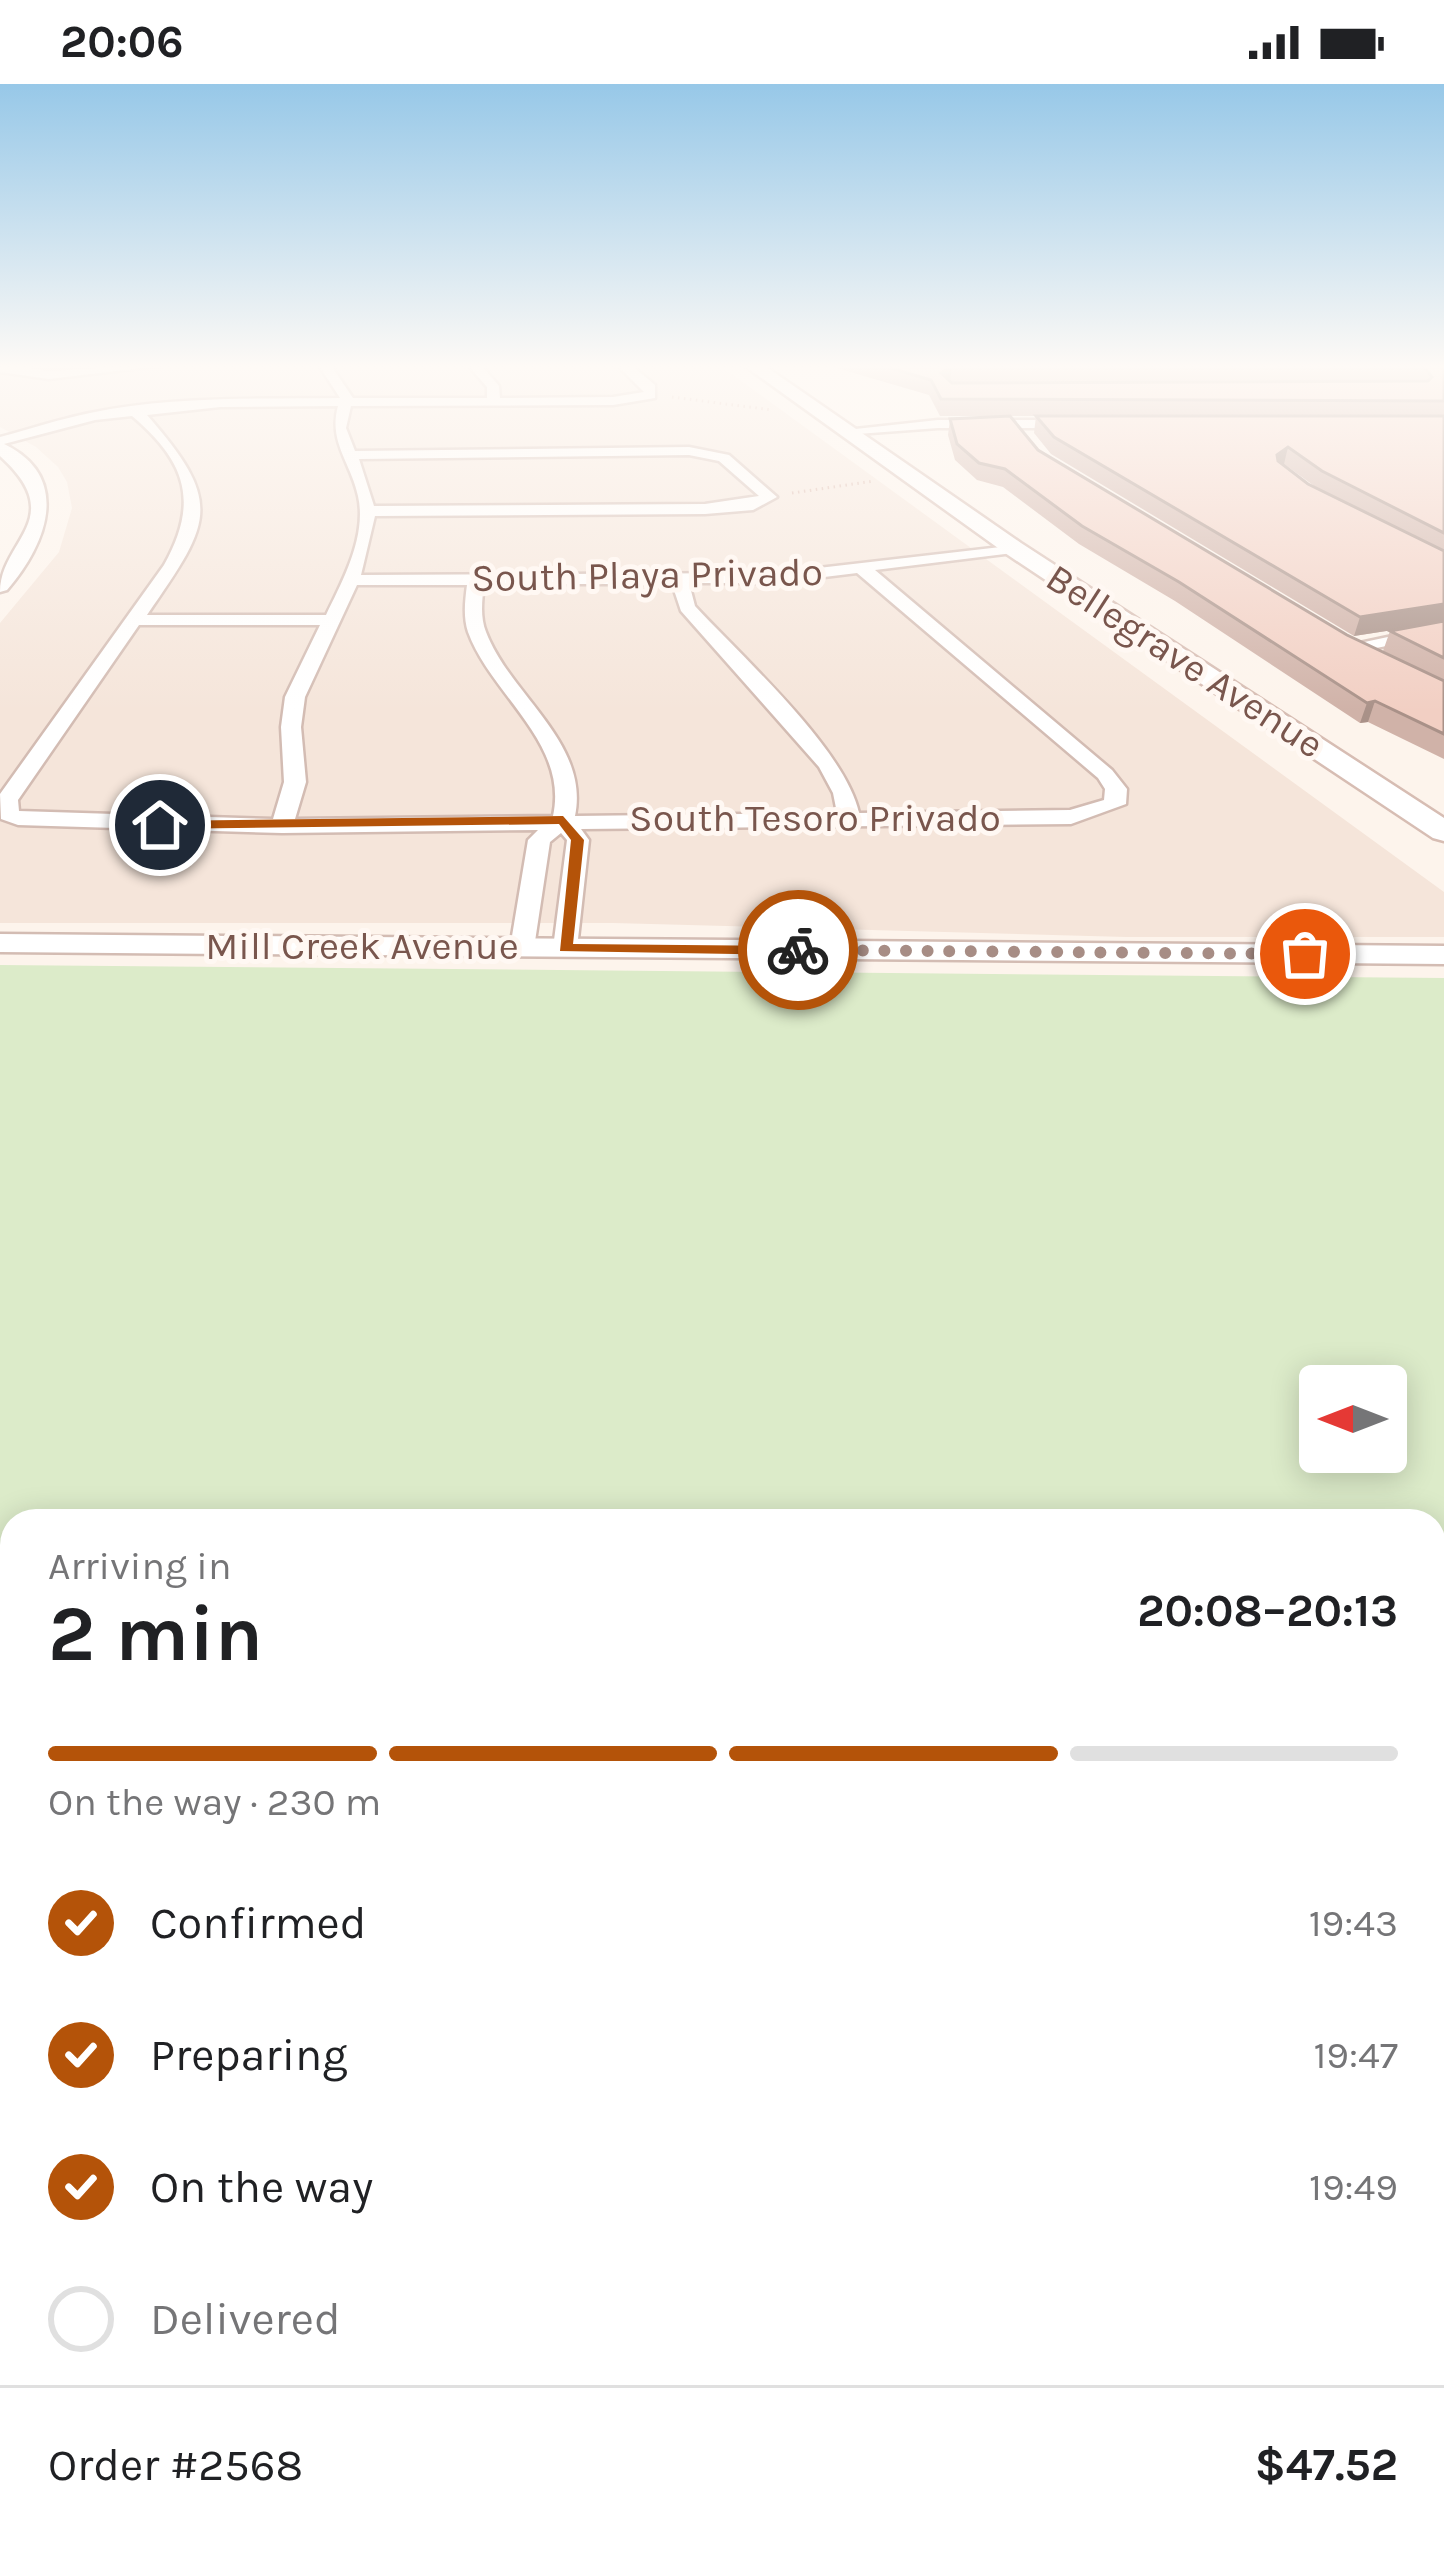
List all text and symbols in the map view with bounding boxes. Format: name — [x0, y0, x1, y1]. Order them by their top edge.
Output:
text: 20:06 — [60, 16, 184, 68]
street label: South Playa Privado — [471, 549, 823, 601]
street label: Bellegrave Avenue — [1038, 554, 1332, 768]
pin — [109, 774, 211, 876]
icon: home — [127, 792, 193, 858]
street label: South Tesoro Privado — [629, 795, 1001, 841]
courier — [738, 890, 858, 1010]
pin — [1254, 903, 1356, 1005]
icon: bike — [765, 917, 831, 983]
icon: bag — [1272, 921, 1338, 987]
street label: Mill Creek Avenue — [205, 923, 519, 969]
north arrow — [1299, 1365, 1407, 1473]
map controls — [1299, 1365, 1407, 1473]
text: Arriving in — [48, 1543, 231, 1589]
text: 20:08–20:13 — [1137, 1585, 1398, 1637]
text: 2 min — [48, 1588, 263, 1680]
text: On the way · 230 m — [48, 1779, 381, 1825]
icon: check — [48, 1890, 114, 1956]
text: Confirmed — [150, 1897, 366, 1949]
text: 19:43 — [1309, 1900, 1398, 1946]
icon: check — [48, 2022, 114, 2088]
text: Preparing — [150, 2029, 348, 2081]
text: 19:47 — [1313, 2032, 1398, 2078]
icon: check — [48, 2154, 114, 2220]
text: On the way — [150, 2161, 373, 2213]
text: 19:49 — [1309, 2164, 1398, 2210]
text: Delivered — [150, 2293, 341, 2345]
text: Order #2568 — [48, 2439, 303, 2491]
text: $47.52 — [1255, 2439, 1398, 2491]

